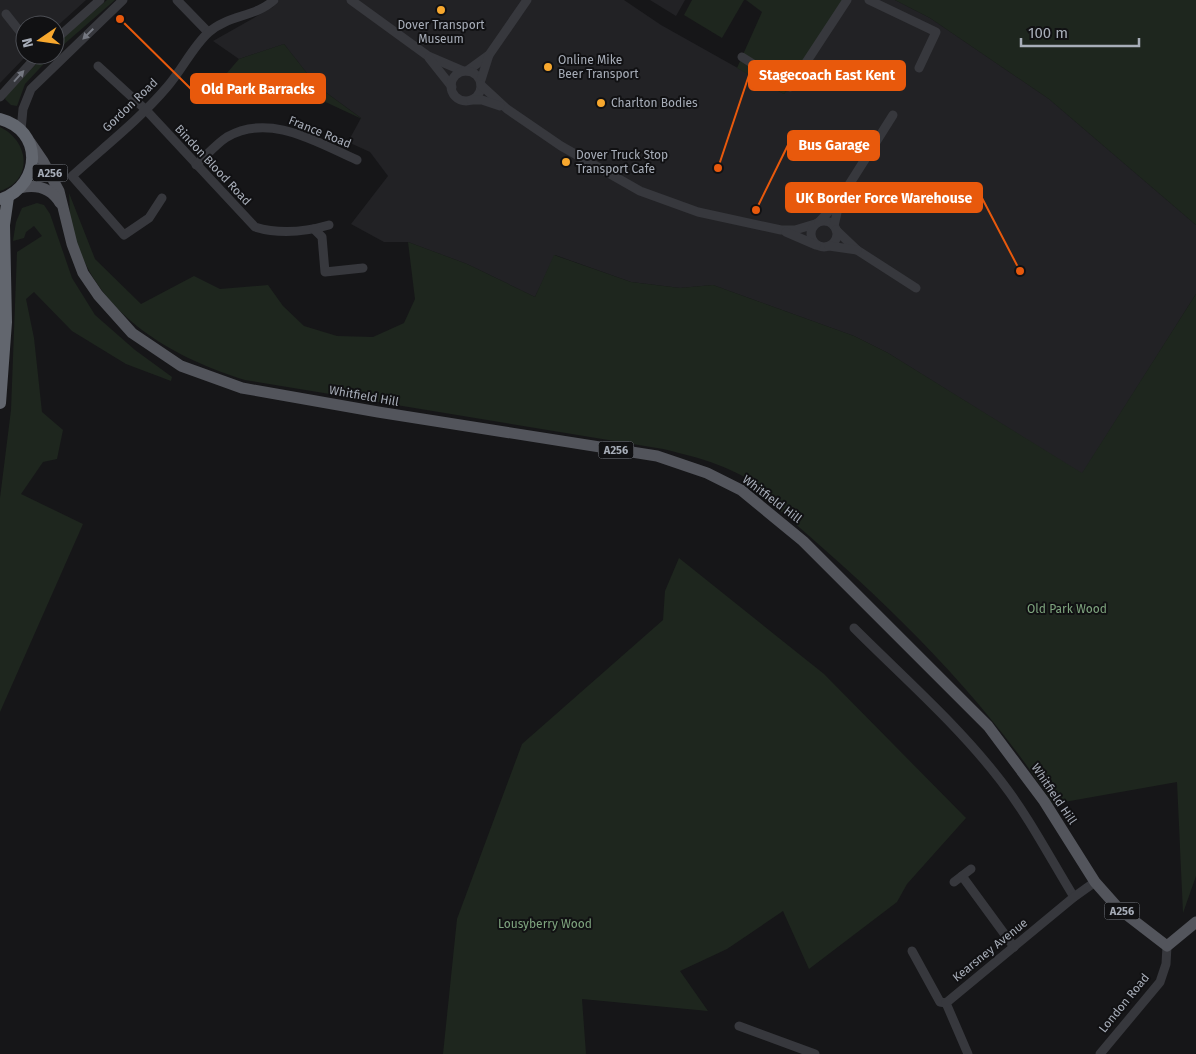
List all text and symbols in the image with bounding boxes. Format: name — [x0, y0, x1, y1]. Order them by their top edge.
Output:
marker: Dover Transport Museum — [435, 4, 447, 16]
north arrow — [15, 15, 65, 65]
scale bar — [1021, 15, 1138, 47]
place label: Dover Transport Museum — [397, 18, 485, 46]
text: 100 m — [1028, 24, 1068, 42]
one-way arrow — [83, 28, 95, 40]
text: N — [18, 36, 37, 49]
place label: Online Mike Beer Transport — [558, 53, 639, 81]
marker: Online Mike Beer Transport — [542, 61, 554, 73]
callout: Stagecoach East Kent — [749, 61, 905, 90]
text: Stagecoach East Kent — [759, 67, 896, 84]
one-way arrow — [13, 70, 25, 82]
callout: Old Park Barracks — [191, 74, 325, 103]
street label: Gordon Road — [100, 75, 160, 135]
text: Old Park Barracks — [201, 81, 315, 98]
place label: Charlton Bodies — [611, 96, 698, 110]
marker: Charlton Bodies — [595, 97, 607, 109]
street label: France Road — [287, 113, 353, 151]
street label: Bindon Blood Road — [172, 122, 254, 208]
callout: Bus Garage — [788, 131, 879, 160]
text: Bus Garage — [798, 137, 870, 154]
place label: Dover Truck Stop Transport Cafe — [576, 148, 668, 176]
marker: Dover Truck Stop Transport Cafe — [560, 156, 572, 168]
road number: A256 — [32, 164, 68, 182]
callout: UK Border Force Warehouse — [786, 183, 982, 212]
text: UK Border Force Warehouse — [796, 190, 972, 207]
street label: Whitfield Hill — [328, 383, 400, 409]
road number: A256 — [598, 442, 634, 458]
street label: Whitfield Hill — [740, 472, 805, 526]
park label: Old Park Wood — [1027, 602, 1107, 616]
street label: Whitfield Hill — [1028, 761, 1080, 828]
road number: A256 — [1104, 902, 1140, 919]
street label: Kearsney Avenue — [950, 916, 1030, 984]
park label: Lousyberry Wood — [498, 917, 592, 931]
street label: London Road — [1096, 971, 1152, 1035]

